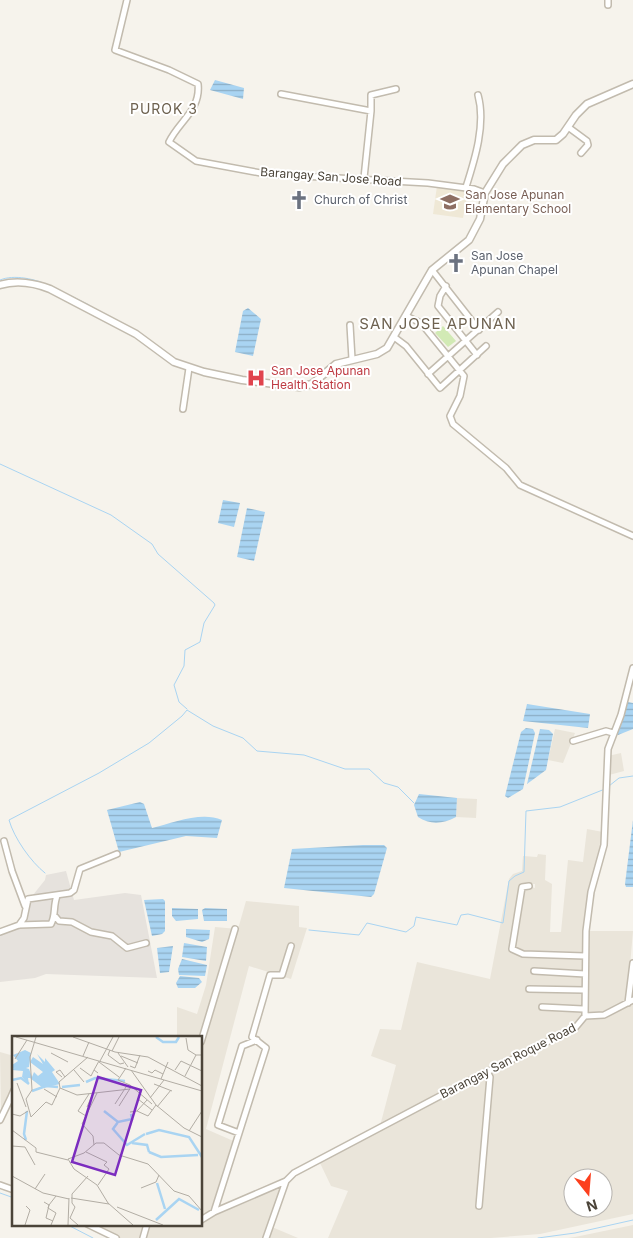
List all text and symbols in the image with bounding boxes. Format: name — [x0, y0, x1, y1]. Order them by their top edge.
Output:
district label: PUROK 3 — [130, 100, 198, 117]
street label: Barangay San Jose Road — [260, 164, 402, 189]
place label: San Jose Apunan Elementary School — [465, 187, 571, 216]
church icon: Church of Christ — [288, 189, 310, 211]
school or university icon: San Jose Apunan Elementary School — [439, 191, 461, 213]
place label: Church of Christ — [314, 192, 407, 207]
place label: San Jose Apunan Chapel — [471, 248, 558, 277]
church icon: San Jose Apunan Chapel — [445, 252, 467, 274]
district label: SAN JOSE APUNAN — [359, 314, 517, 333]
place label: San Jose Apunan Health Station — [271, 363, 370, 392]
hospital icon: San Jose Apunan Health Station — [245, 367, 267, 389]
street label: Barangay San Roque Road — [437, 1020, 578, 1101]
inset map — [12, 1036, 202, 1226]
north arrow — [563, 1168, 613, 1218]
text: N — [584, 1196, 600, 1216]

